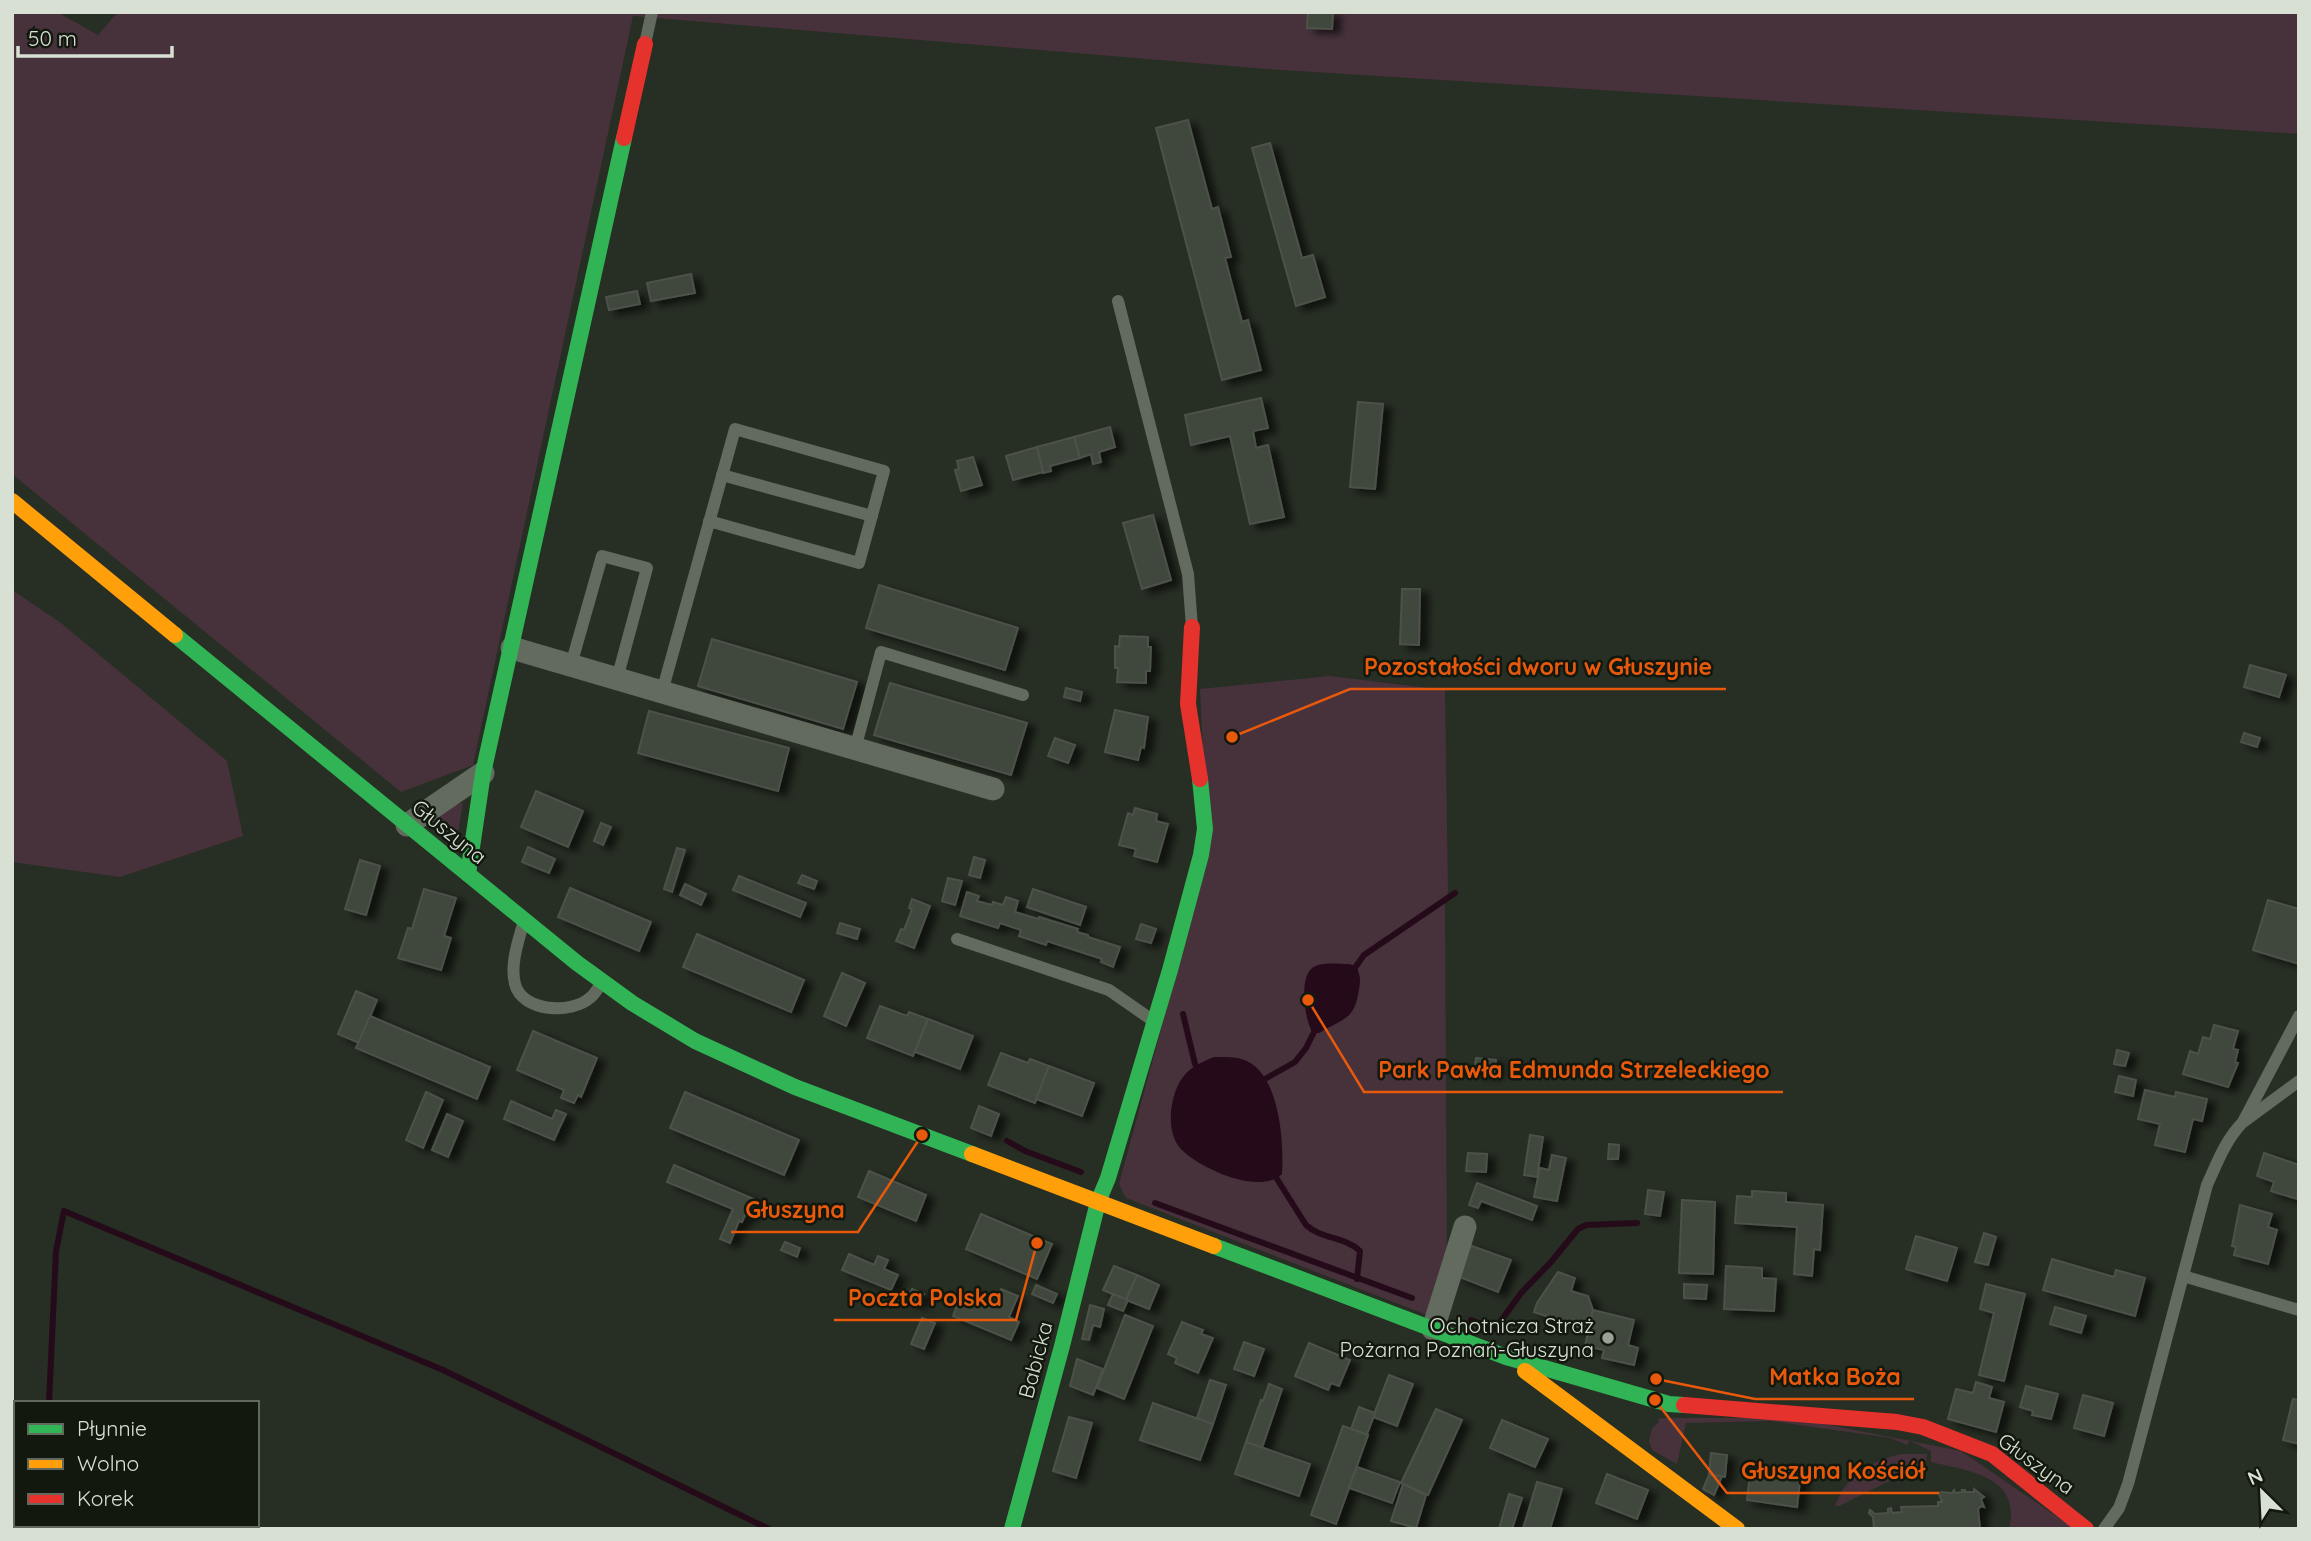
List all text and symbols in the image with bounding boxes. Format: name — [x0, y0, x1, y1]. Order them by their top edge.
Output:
scale bar — [18, 14, 172, 58]
text: 50 m — [28, 25, 77, 51]
callout: Pozostałości dworu w Głuszynie — [1350, 645, 1726, 689]
text: Pozostałości dworu w Głuszynie — [1364, 652, 1712, 681]
street label: Głuszyna — [407, 793, 492, 869]
callout: Park Pawła Edmunda Strzeleckiego — [1364, 1048, 1783, 1092]
text: Park Pawła Edmunda Strzeleckiego — [1378, 1055, 1770, 1084]
callout: Głuszyna — [731, 1188, 858, 1232]
text: Głuszyna — [745, 1195, 845, 1224]
callout: Poczta Polska — [834, 1276, 1016, 1320]
text: Poczta Polska — [848, 1283, 1002, 1312]
place label: Ochotnicza Straż Pożarna Poznań-Głuszyna — [1339, 1312, 1594, 1362]
street label: Babicka — [1012, 1319, 1058, 1401]
marker: Ochotnicza Straż Pożarna Poznań-Głuszyna — [1600, 1330, 1616, 1346]
callout: Matka Boża — [1755, 1355, 1914, 1399]
text: Matka Boża — [1769, 1362, 1901, 1391]
legend — [14, 1401, 259, 1527]
text: Płynnie — [77, 1415, 147, 1441]
street label: Głuszyna — [1993, 1427, 2080, 1500]
callout: Głuszyna Kościół — [1727, 1449, 1939, 1493]
text: Wolno — [77, 1450, 139, 1476]
text: Głuszyna Kościół — [1741, 1456, 1926, 1485]
north arrow — [2227, 1457, 2297, 1527]
text: N — [2244, 1463, 2266, 1490]
text: Korek — [77, 1485, 134, 1511]

